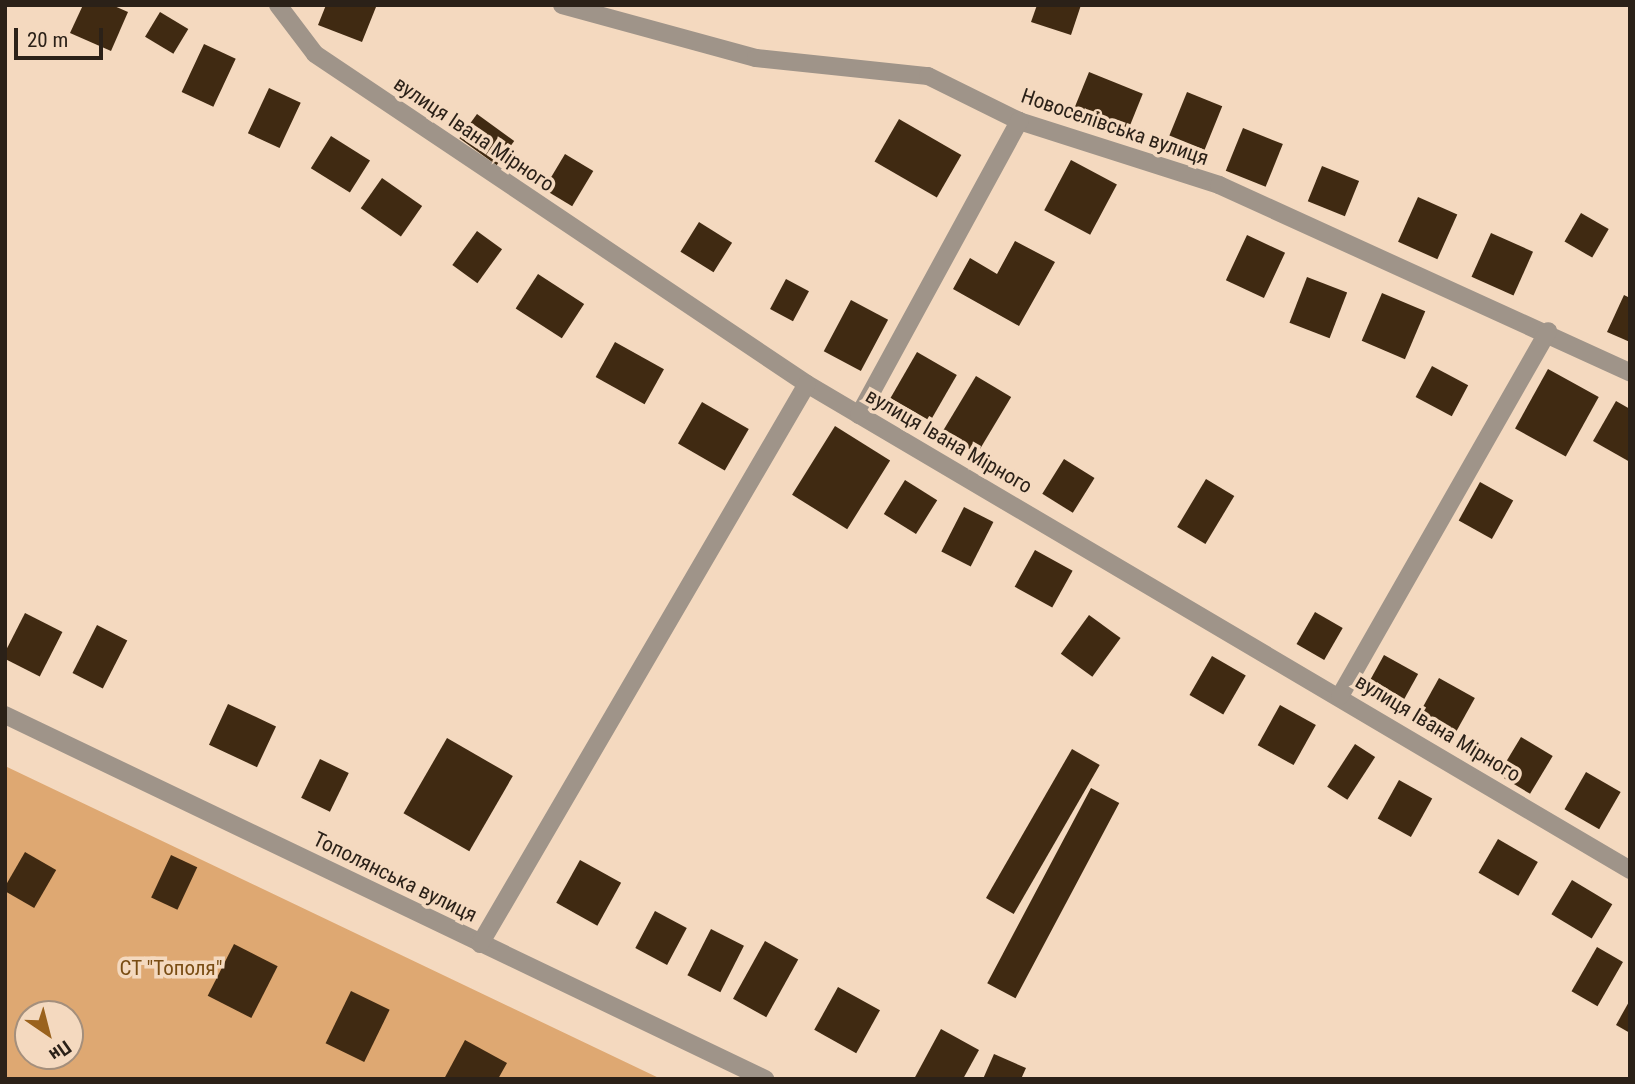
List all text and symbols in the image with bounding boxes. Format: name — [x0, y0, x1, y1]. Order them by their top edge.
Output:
scale bar — [18, 14, 107, 58]
text: 20 m — [27, 28, 68, 52]
street label: вулиця Івана Мірного — [389, 71, 559, 197]
street label: Новоселівська вулиця — [1018, 83, 1212, 171]
street label: вулиця Івана Мірного — [861, 383, 1037, 499]
street label: вулиця Івана Мірного — [1351, 669, 1525, 787]
street label: Тополянська вулиця — [309, 826, 481, 928]
park label: СТ "Тополя" — [119, 955, 223, 981]
north arrow — [14, 1000, 84, 1070]
text: Пн — [45, 1035, 75, 1066]

